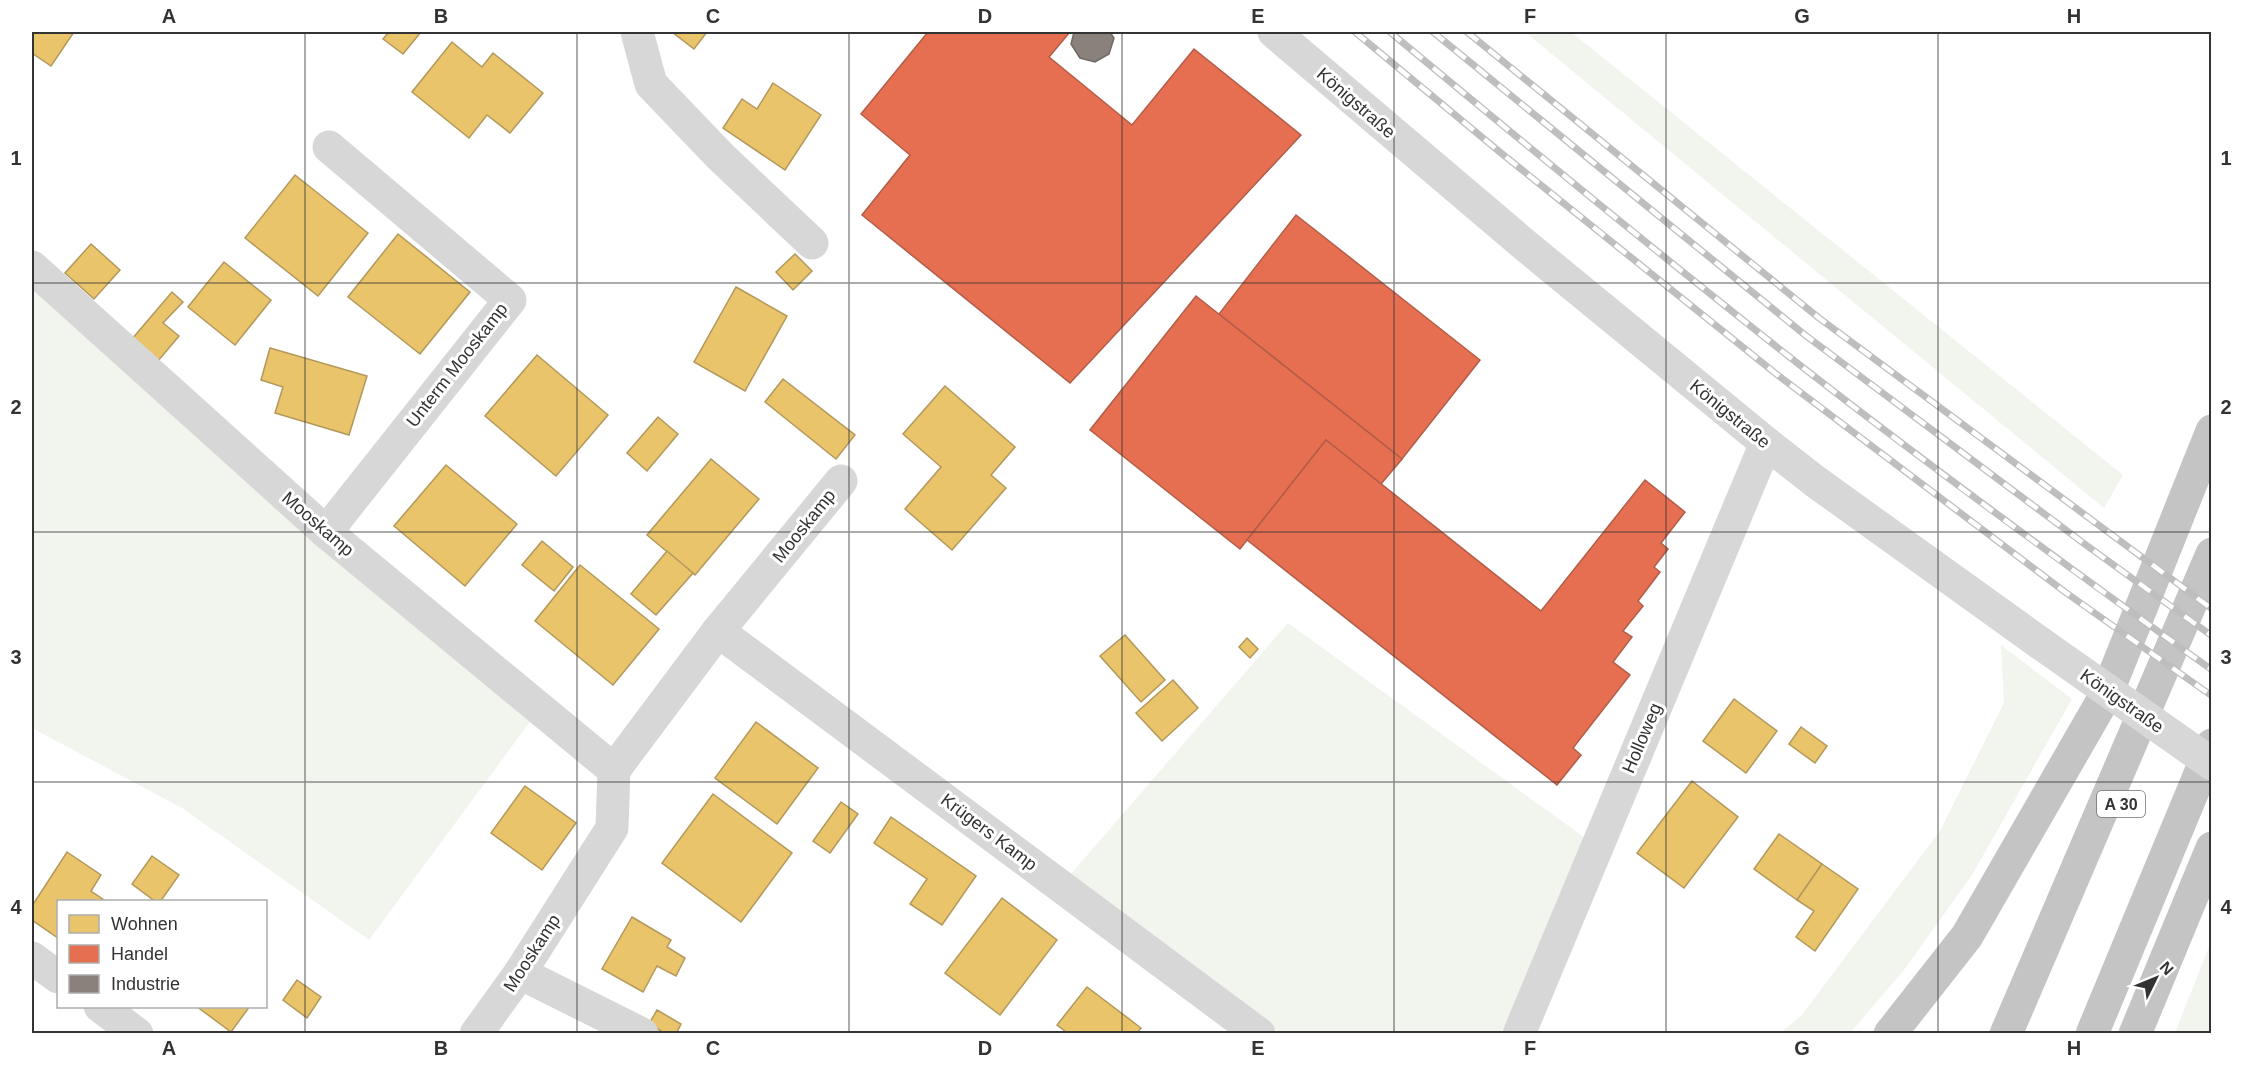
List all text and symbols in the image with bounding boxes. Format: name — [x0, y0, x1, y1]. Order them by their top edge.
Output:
text: A — [162, 5, 176, 27]
text: B — [434, 5, 448, 27]
text: C — [706, 5, 720, 27]
text: D — [978, 5, 992, 27]
text: E — [1251, 5, 1265, 27]
text: F — [1524, 5, 1536, 27]
text: G — [1794, 5, 1810, 27]
text: H — [2067, 5, 2081, 27]
street label: Königstraße — [1313, 64, 1399, 142]
text: 1 — [10, 147, 22, 169]
text: 1 — [2220, 147, 2232, 169]
street label: Unterm Mooskamp — [402, 299, 512, 431]
street label: Königstraße — [1686, 376, 1774, 452]
text: 2 — [10, 396, 22, 418]
text: 2 — [2220, 396, 2232, 418]
street label: Mooskamp — [769, 486, 839, 566]
street label: Mooskamp — [278, 488, 358, 560]
text: 3 — [10, 646, 22, 668]
text: 3 — [2220, 646, 2232, 668]
street label: Königstraße — [2077, 665, 2167, 737]
street label: Holloweg — [1618, 700, 1666, 776]
street label: Krügers Kamp — [937, 789, 1041, 875]
road number: A 30 — [2097, 791, 2145, 817]
text: 4 — [10, 896, 22, 918]
text: 4 — [2220, 896, 2232, 918]
legend — [57, 900, 267, 1008]
street label: Mooskamp — [500, 911, 564, 995]
text: Wohnen — [111, 914, 178, 934]
text: Handel — [111, 944, 168, 964]
north arrow — [2126, 948, 2186, 1008]
text: N — [2156, 958, 2177, 978]
text: Industrie — [111, 974, 180, 994]
text: A — [162, 1037, 176, 1059]
text: B — [434, 1037, 448, 1059]
text: C — [706, 1037, 720, 1059]
text: D — [978, 1037, 992, 1059]
text: E — [1251, 1037, 1265, 1059]
text: F — [1524, 1037, 1536, 1059]
text: G — [1794, 1037, 1810, 1059]
text: H — [2067, 1037, 2081, 1059]

